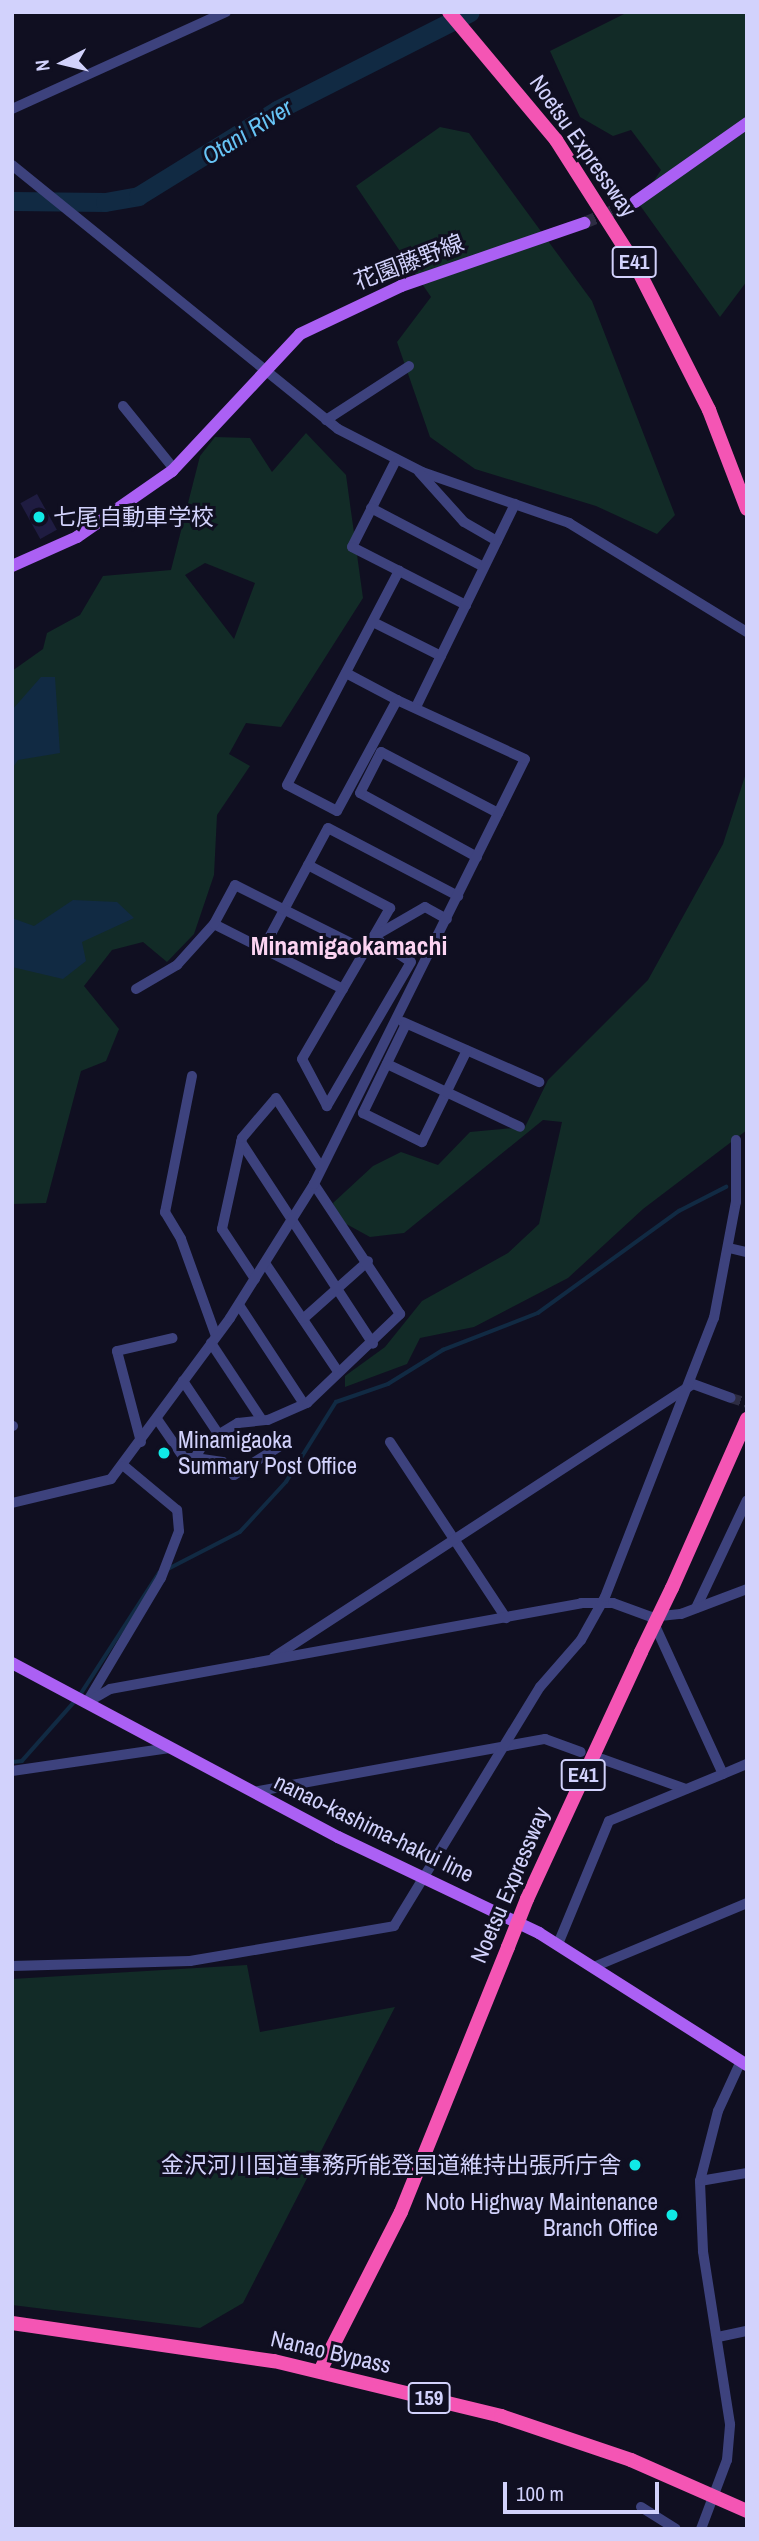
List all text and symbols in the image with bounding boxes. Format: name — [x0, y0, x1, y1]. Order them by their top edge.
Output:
north arrow — [28, 28, 98, 98]
text: N — [29, 58, 56, 73]
street label: Noetsu Expressway — [524, 70, 642, 222]
water label: Otani River — [197, 93, 297, 171]
street label: 花園藤野線 — [350, 229, 468, 295]
road number: E41 — [611, 244, 657, 280]
place label: 七尾自動車学校 — [53, 503, 214, 531]
marker: 七尾自動車学校 — [31, 509, 47, 525]
district label: Minamigaokamachi — [251, 930, 447, 962]
place label: Minamigaoka Summary Post Office — [178, 1426, 357, 1480]
marker: Minamigaoka Summary Post Office — [156, 1445, 172, 1461]
road number: E41 — [560, 1758, 606, 1792]
street label: nanao-kashima-hakui line — [270, 1768, 478, 1888]
street label: Noetsu Expressway — [465, 1803, 555, 1967]
place label: 金沢河川国道事務所能登国道維持出張所庁舎 — [161, 2151, 621, 2179]
marker: 金沢河川国道事務所能登国道維持出張所庁舎 — [627, 2157, 643, 2173]
place label: Noto Highway Maintenance Branch Office — [425, 2188, 658, 2242]
marker: Noto Highway Maintenance Branch Office — [664, 2207, 680, 2223]
street label: Nanao Bypass — [268, 2325, 394, 2379]
road number: 159 — [406, 2380, 452, 2416]
scale bar — [507, 2468, 663, 2512]
text: 100 m — [516, 2479, 564, 2508]

